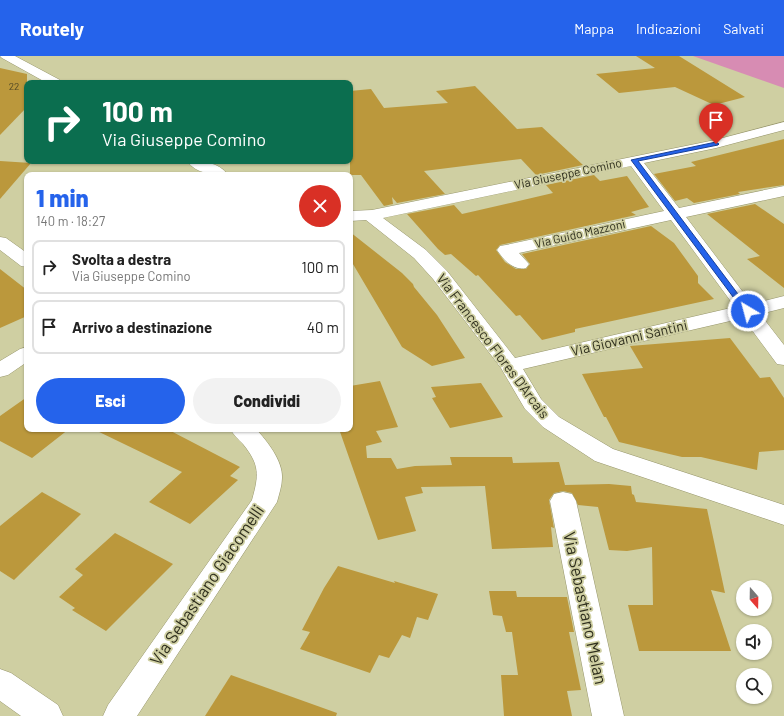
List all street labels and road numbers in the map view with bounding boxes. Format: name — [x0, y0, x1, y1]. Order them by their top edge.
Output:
street label: Via Giuseppe Comino — [513, 155, 623, 191]
street label: Via Guido Mazzoni — [533, 216, 626, 250]
street label: Via Francesco Flores D'Arcais — [433, 270, 554, 422]
street label: Via Giovanni Santini — [569, 316, 689, 359]
street label: Via Sebastiano Giacomelli — [145, 500, 267, 668]
street label: Via Sebastiano Melan — [560, 530, 612, 686]

